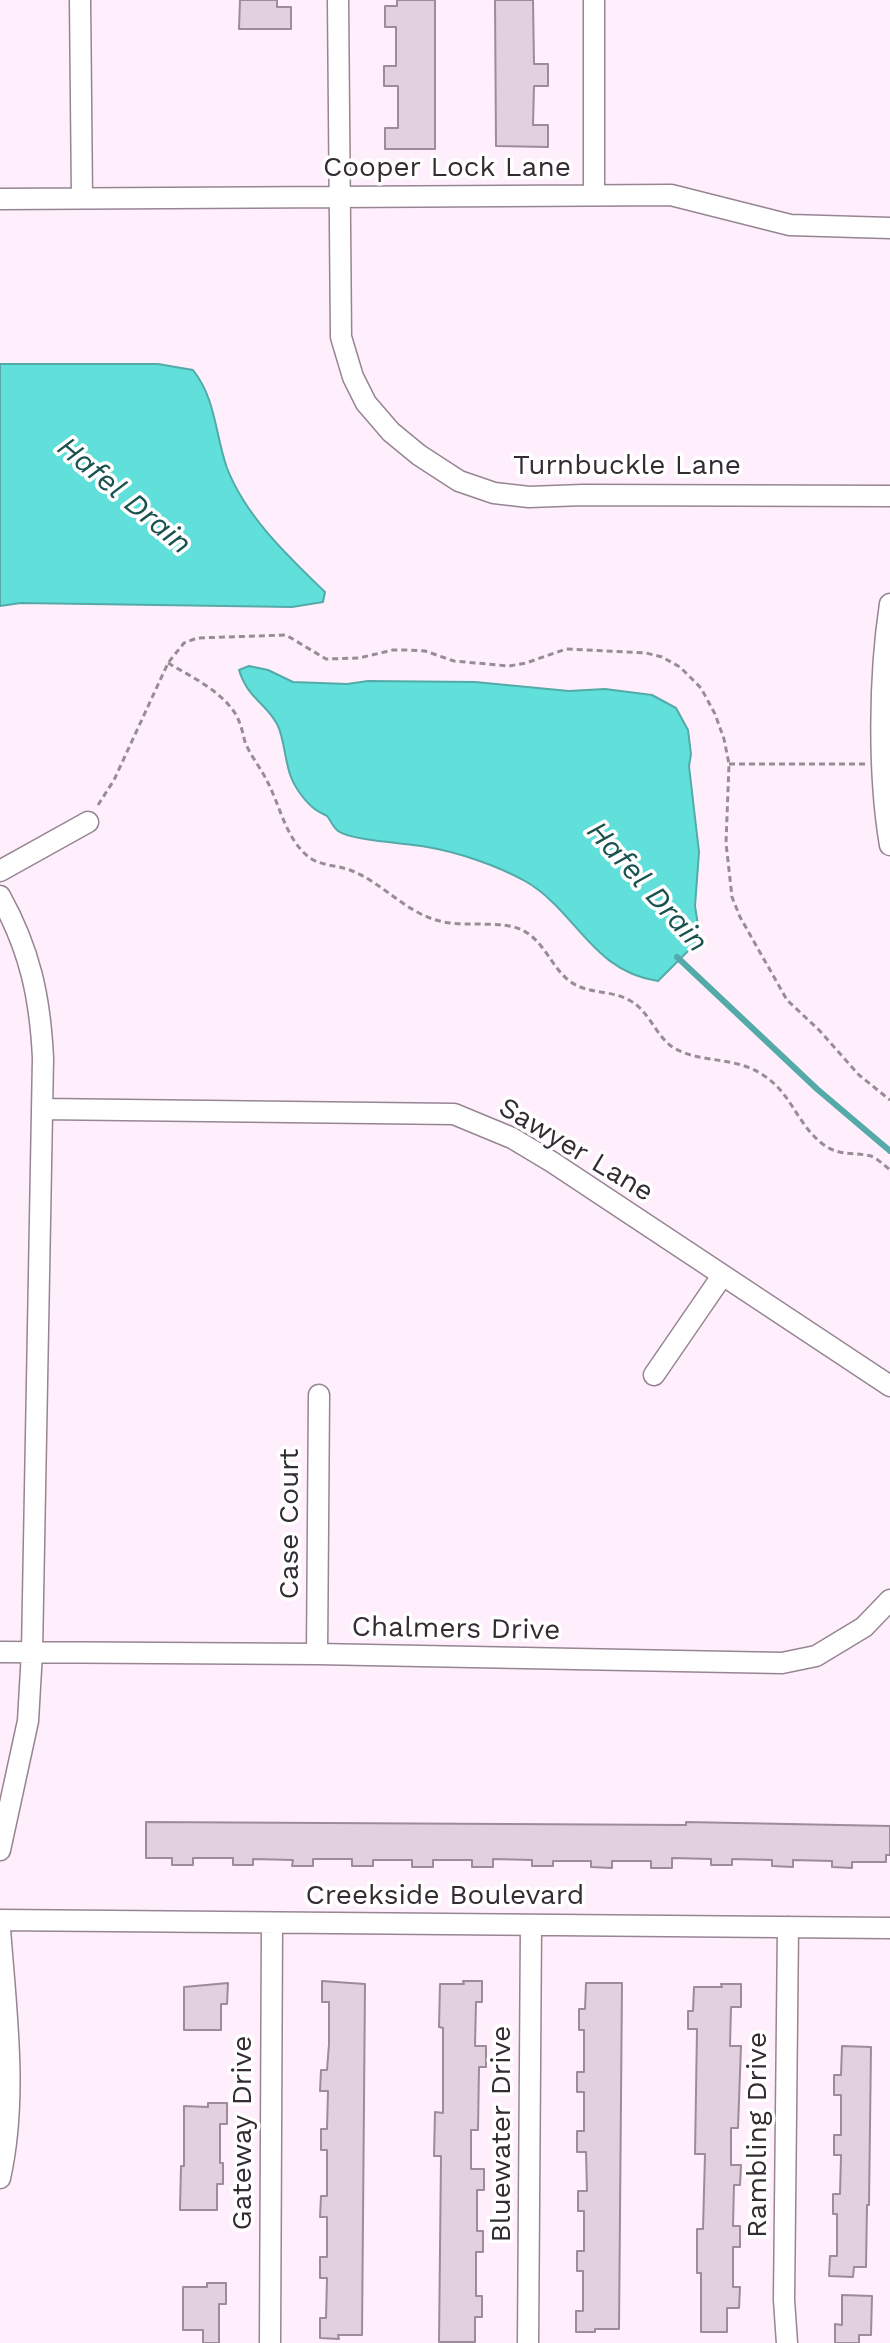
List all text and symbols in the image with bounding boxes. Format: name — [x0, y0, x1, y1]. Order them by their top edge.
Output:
street label: Cooper Lock Lane — [323, 151, 571, 185]
water label: Hafel Drain — [50, 430, 198, 562]
street label: Turnbuckle Lane — [513, 449, 741, 483]
water label: Hafel Drain — [579, 814, 715, 960]
street label: Sawyer Lane — [493, 1091, 659, 1209]
street label: Case Court — [273, 1448, 307, 1600]
street label: Chalmers Drive — [351, 1610, 561, 1648]
street label: Creekside Boulevard — [306, 1879, 584, 1913]
street label: Bluewater Drive — [485, 2026, 519, 2242]
street label: Rambling Drive — [741, 2032, 775, 2238]
street label: Gateway Drive — [226, 2036, 260, 2230]

